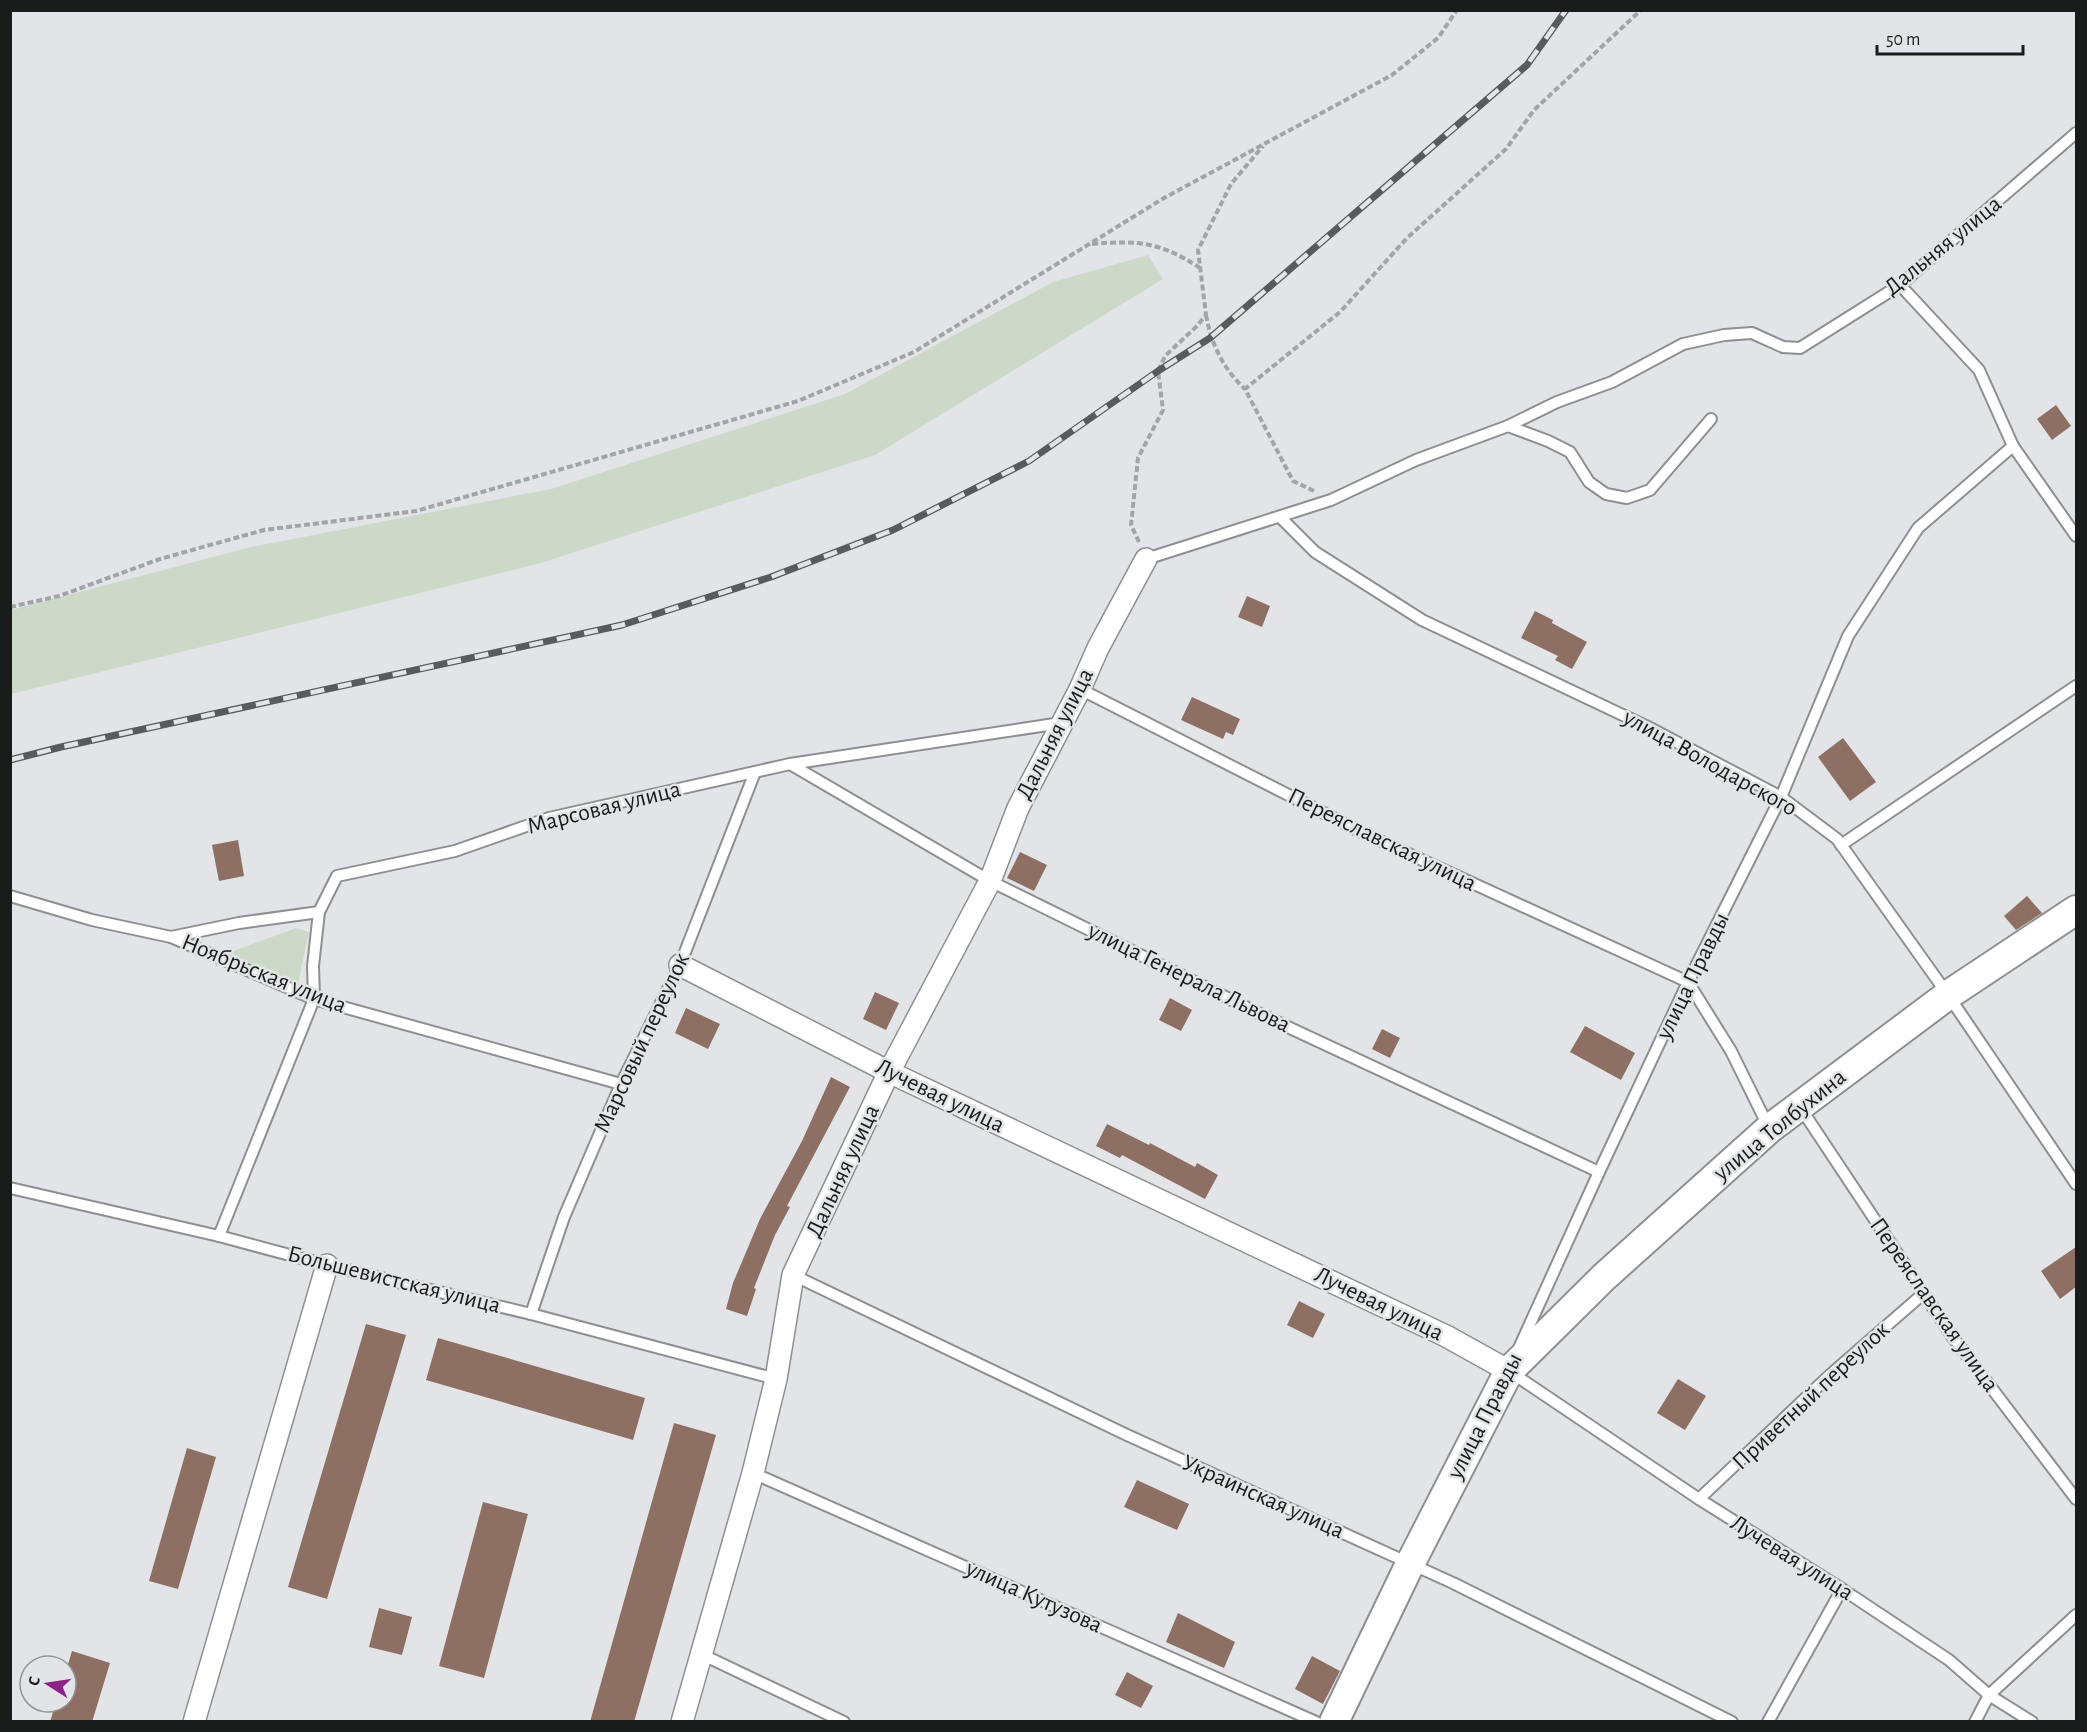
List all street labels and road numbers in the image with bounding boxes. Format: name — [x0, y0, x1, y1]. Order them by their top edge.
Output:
street label: Дальняя улица — [1880, 192, 2006, 300]
street label: Дальняя улица — [1012, 665, 1098, 803]
street label: улица Володарского — [1618, 705, 1801, 821]
street label: Марсовая улица — [525, 777, 683, 839]
street label: Переяславская улица — [1284, 784, 1480, 896]
street label: улица Правды — [1652, 909, 1734, 1044]
street label: улица Генерала Львова — [1083, 918, 1294, 1037]
street label: Ноябрьская улица — [178, 930, 350, 1018]
street label: Марсовый переулок — [590, 949, 694, 1137]
street label: Лучевая улица — [872, 1055, 1008, 1137]
street label: улица Толбухина — [1709, 1065, 1851, 1186]
street label: Дальняя улица — [802, 1101, 884, 1241]
street label: Переяславская улица — [1865, 1214, 2003, 1396]
street label: Большевистская улица — [285, 1242, 503, 1318]
street label: Лучевая улица — [1311, 1263, 1447, 1345]
street label: Приветный переулок — [1728, 1317, 1894, 1475]
street label: улица Правды — [1443, 1349, 1527, 1484]
street label: Украинская улица — [1178, 1451, 1348, 1543]
street label: Лучевая улица — [1726, 1511, 1858, 1605]
street label: улица Кутузова — [961, 1556, 1106, 1638]

